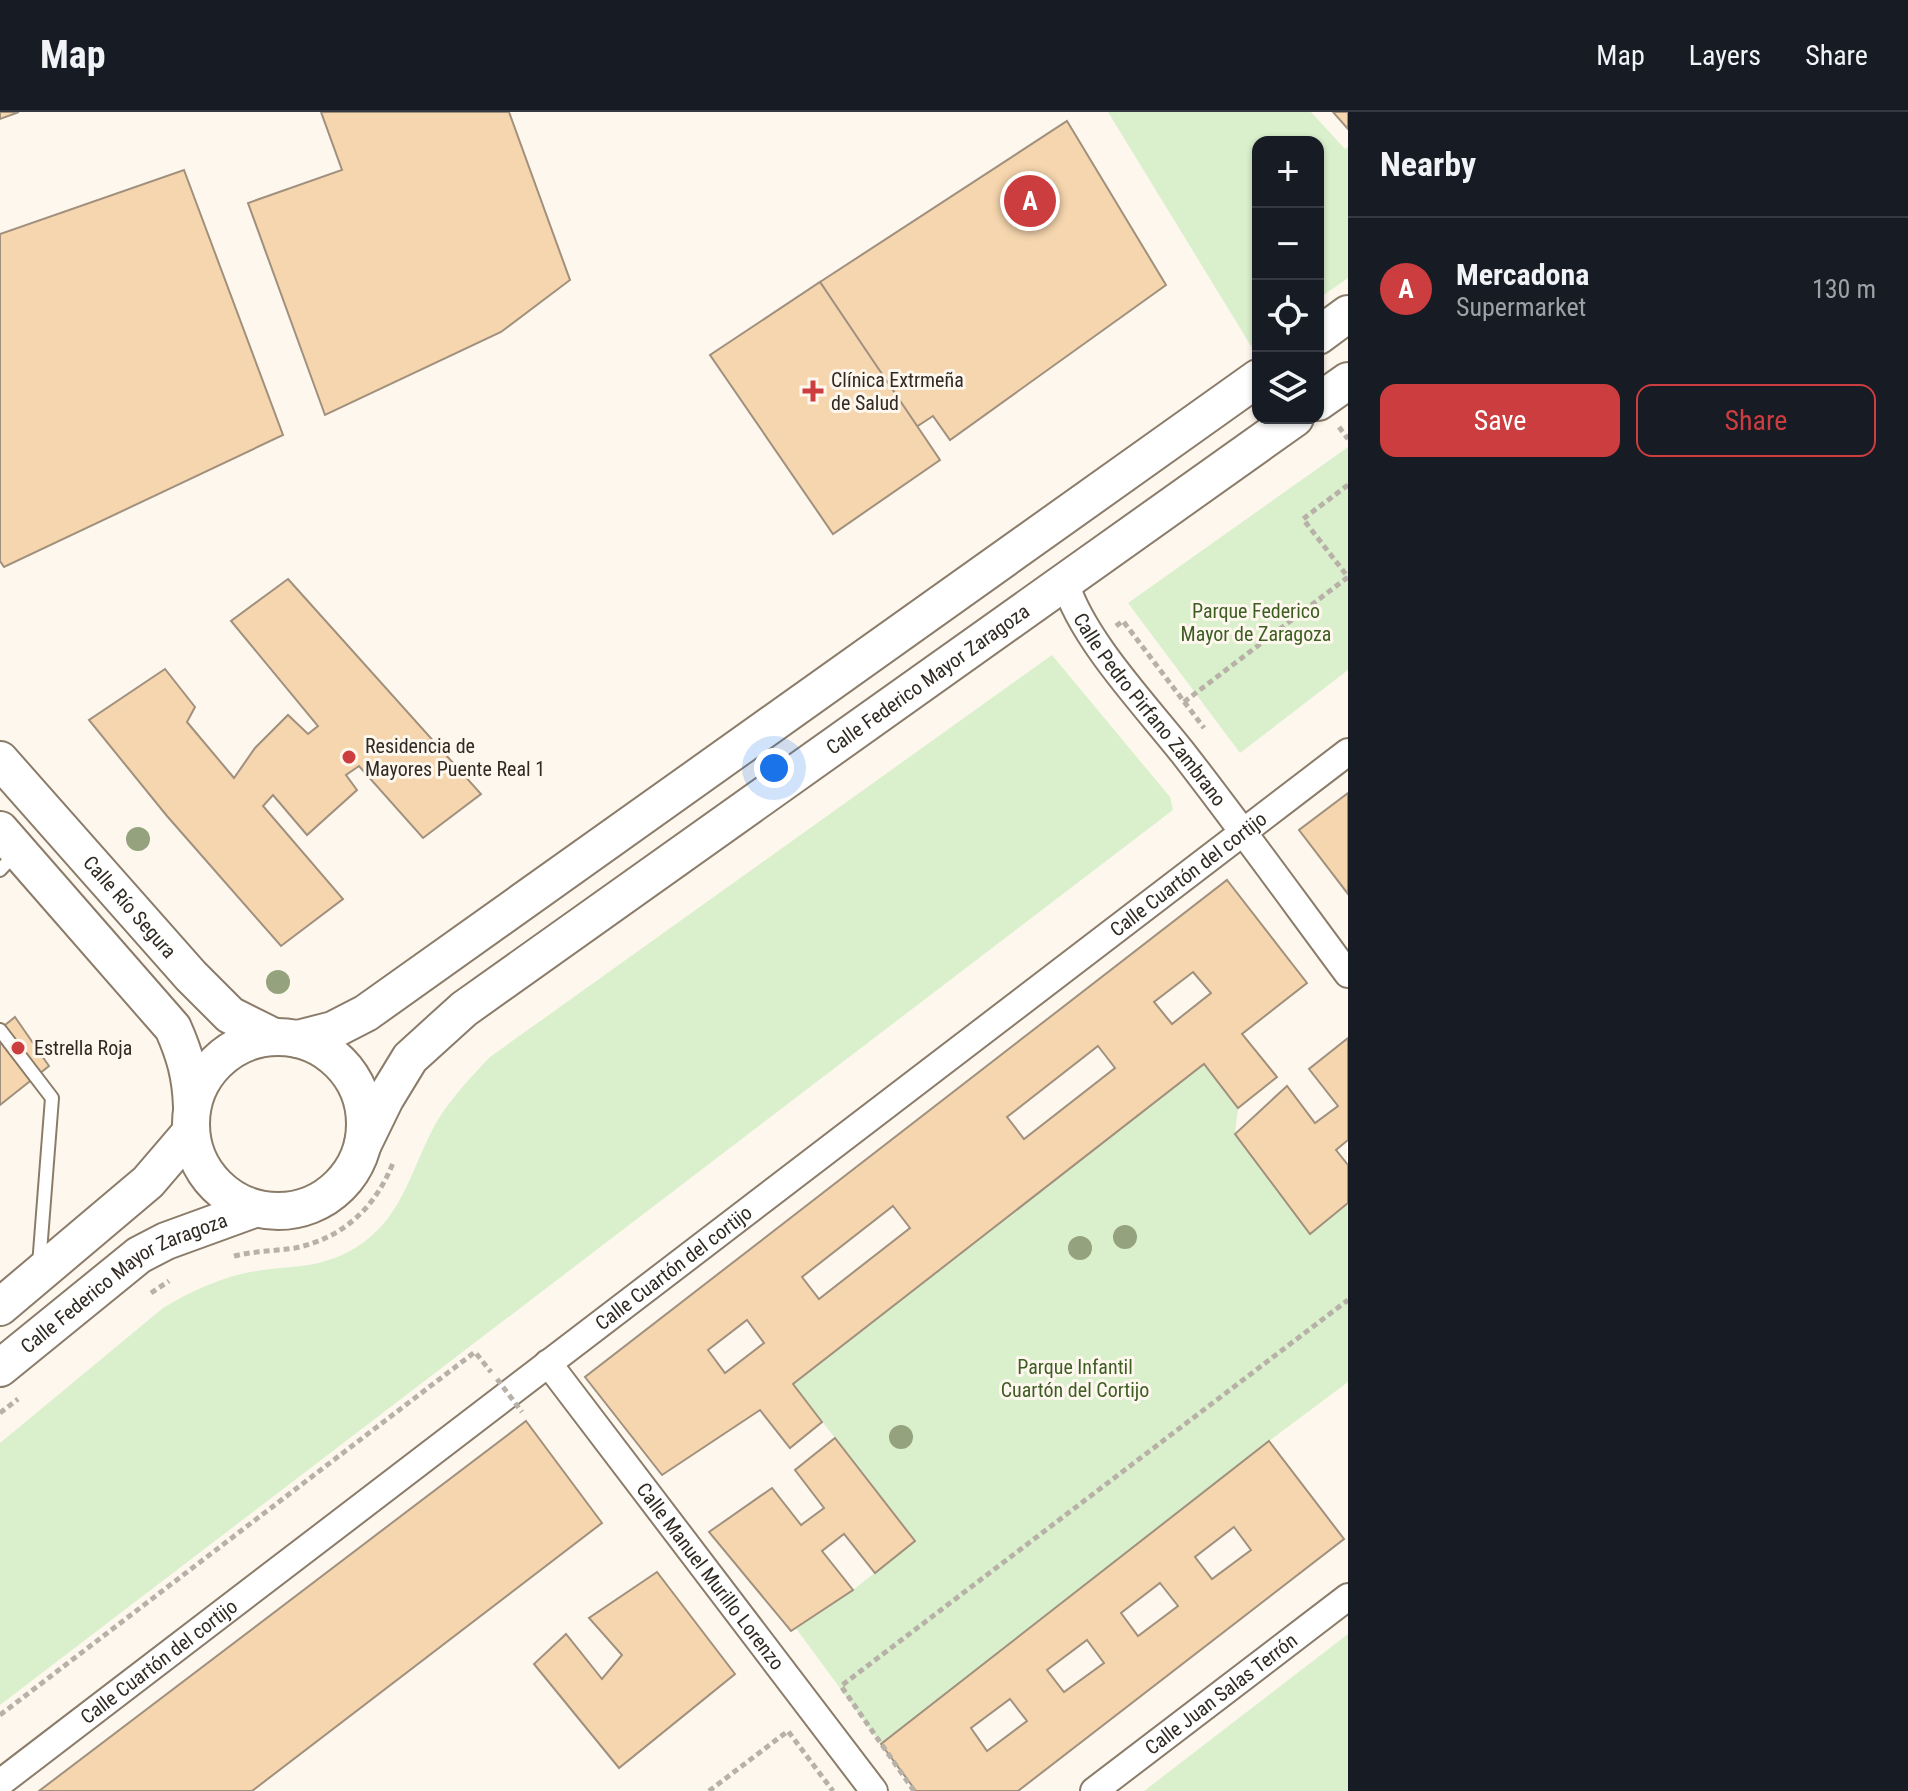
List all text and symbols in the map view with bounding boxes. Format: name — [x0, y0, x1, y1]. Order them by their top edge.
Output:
text: Map — [40, 33, 106, 77]
text: Map — [1596, 39, 1645, 72]
text: Layers — [1689, 39, 1761, 72]
text: Share — [1805, 39, 1868, 72]
map controls — [1252, 136, 1324, 424]
button: + — [1252, 136, 1324, 208]
text: Nearby — [1380, 144, 1476, 184]
pin: A — [1004, 171, 1056, 231]
button: − — [1252, 208, 1324, 280]
text: Mercadona — [1456, 257, 1589, 292]
text: A — [1398, 274, 1414, 304]
text: 130 m — [1812, 274, 1876, 304]
button: locate — [1252, 280, 1324, 352]
text: Supermarket — [1456, 292, 1586, 322]
button: layers — [1252, 352, 1324, 424]
place label: Clínica Extrmeña de Salud — [831, 368, 964, 415]
marker: Clínica Extrmeña de Salud — [802, 380, 824, 402]
button: Save — [1380, 384, 1620, 457]
button: Share — [1636, 384, 1876, 457]
street label: Calle Federico Mayor Zaragoza — [821, 599, 1034, 760]
park label: Parque Federico Mayor de Zaragoza — [1181, 599, 1331, 646]
street label: Calle Pedro Pirfano Zambrano — [1068, 609, 1231, 811]
place label: Residencia de Mayores Puente Real 1 — [365, 734, 545, 781]
marker: Residencia de Mayores Puente Real 1 — [340, 748, 358, 766]
your location — [754, 748, 794, 788]
street label: Calle Cuartón del cortijo — [1105, 807, 1271, 942]
street label: Calle Río Segura — [78, 851, 181, 963]
place label: Estrella Roja — [34, 1036, 132, 1060]
marker: Estrella Roja — [9, 1039, 27, 1057]
street label: Calle Cuartón del cortijo — [591, 1200, 757, 1335]
street label: Calle Federico Mayor Zaragoza — [16, 1208, 231, 1358]
park label: Parque Infantil Cuartón del Cortijo — [1001, 1355, 1149, 1402]
street label: Calle Manuel Murillo Lorenzo — [631, 1478, 789, 1675]
street label: Calle Cuartón del cortijo — [76, 1594, 242, 1729]
street label: Calle Juan Salas Terrón — [1140, 1628, 1302, 1760]

